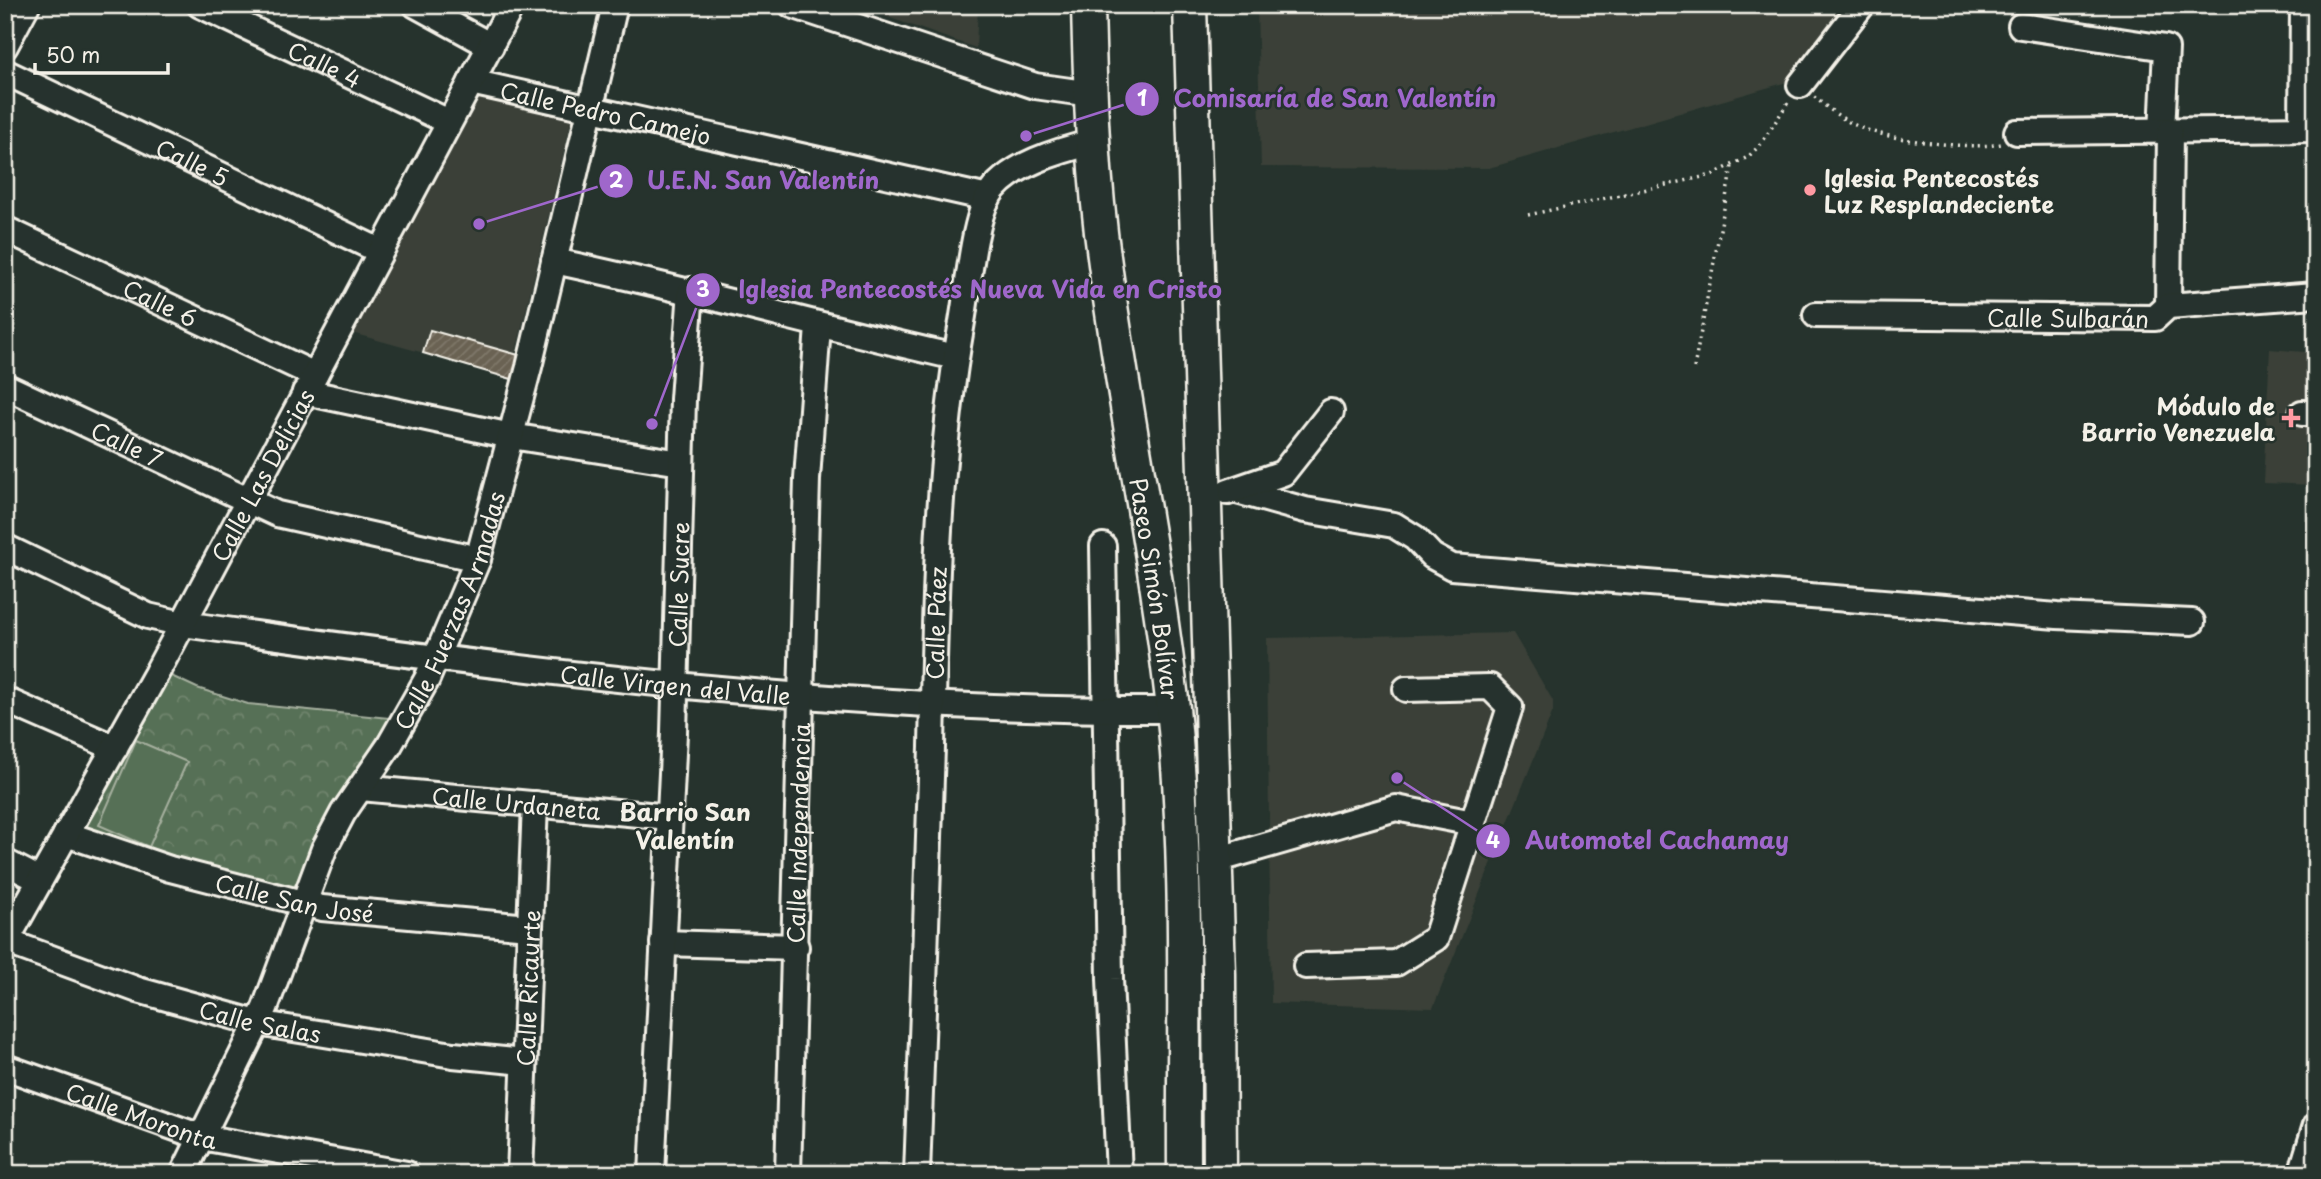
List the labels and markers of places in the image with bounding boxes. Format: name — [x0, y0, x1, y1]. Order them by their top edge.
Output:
callout: Comisaría de San Valentín — [1125, 76, 1510, 121]
callout: U.E.N. San Valentín — [598, 158, 893, 203]
place label: Iglesia Pentecostés Luz Resplandeciente — [1824, 160, 2055, 221]
marker: Iglesia Pentecostés Luz Resplandeciente — [1802, 182, 1818, 198]
callout: Iglesia Pentecostés Nueva Vida en Cristo — [685, 267, 1239, 312]
place label: Módulo de Barrio Venezuela — [2081, 388, 2275, 449]
marker: Módulo de Barrio Venezuela — [2281, 408, 2301, 428]
callout: Automotel Cachamay — [1476, 818, 1804, 863]

